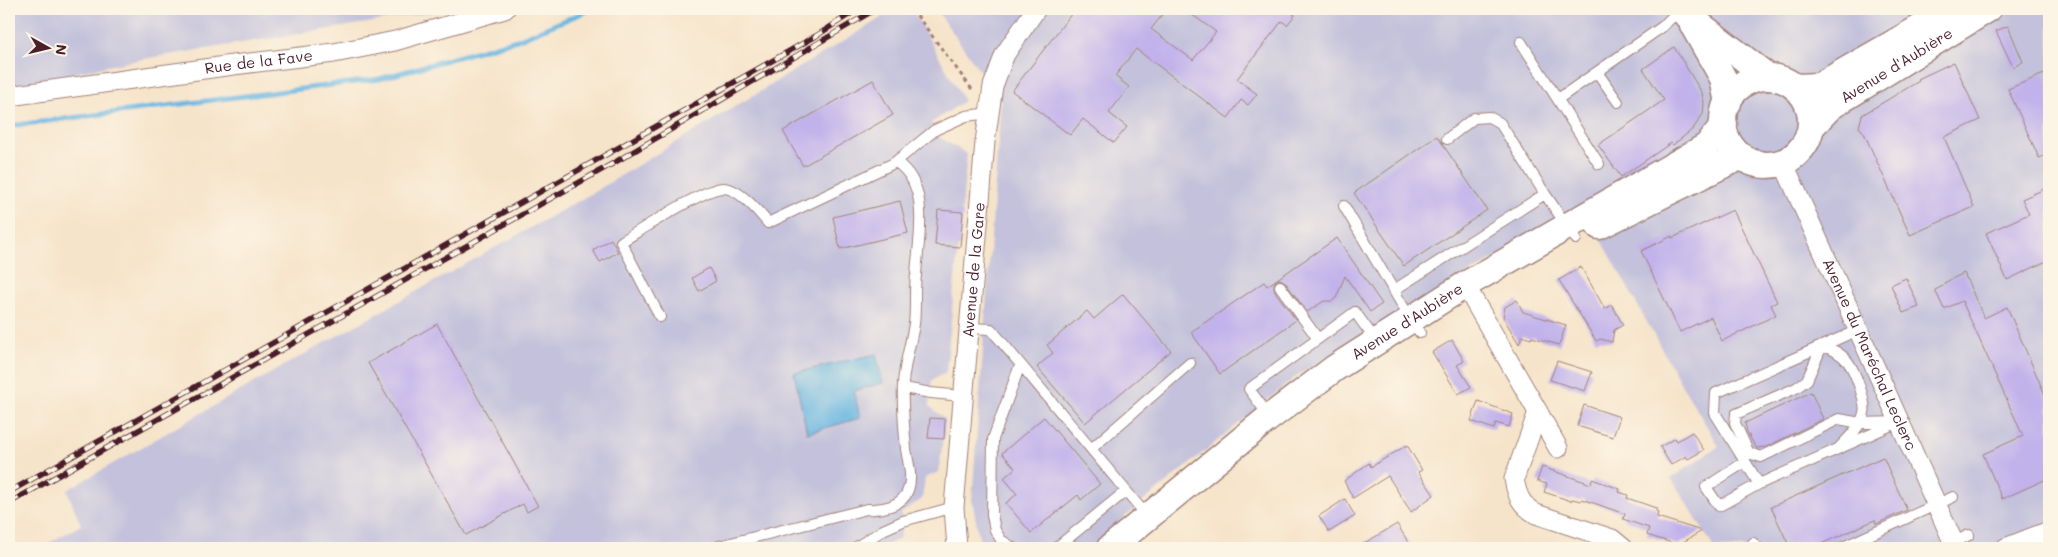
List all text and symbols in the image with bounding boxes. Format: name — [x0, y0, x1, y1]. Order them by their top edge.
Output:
north arrow — [22, 22, 72, 72]
street label: Avenue d'Aubière — [1836, 22, 1956, 107]
text: N — [51, 43, 72, 56]
street label: Rue de la Fave — [203, 45, 314, 78]
street label: Avenue de la Gare — [957, 201, 989, 338]
street label: Avenue du Maréchal Leclerc — [1819, 255, 1922, 453]
street label: Avenue d'Aubière — [1347, 278, 1466, 364]

